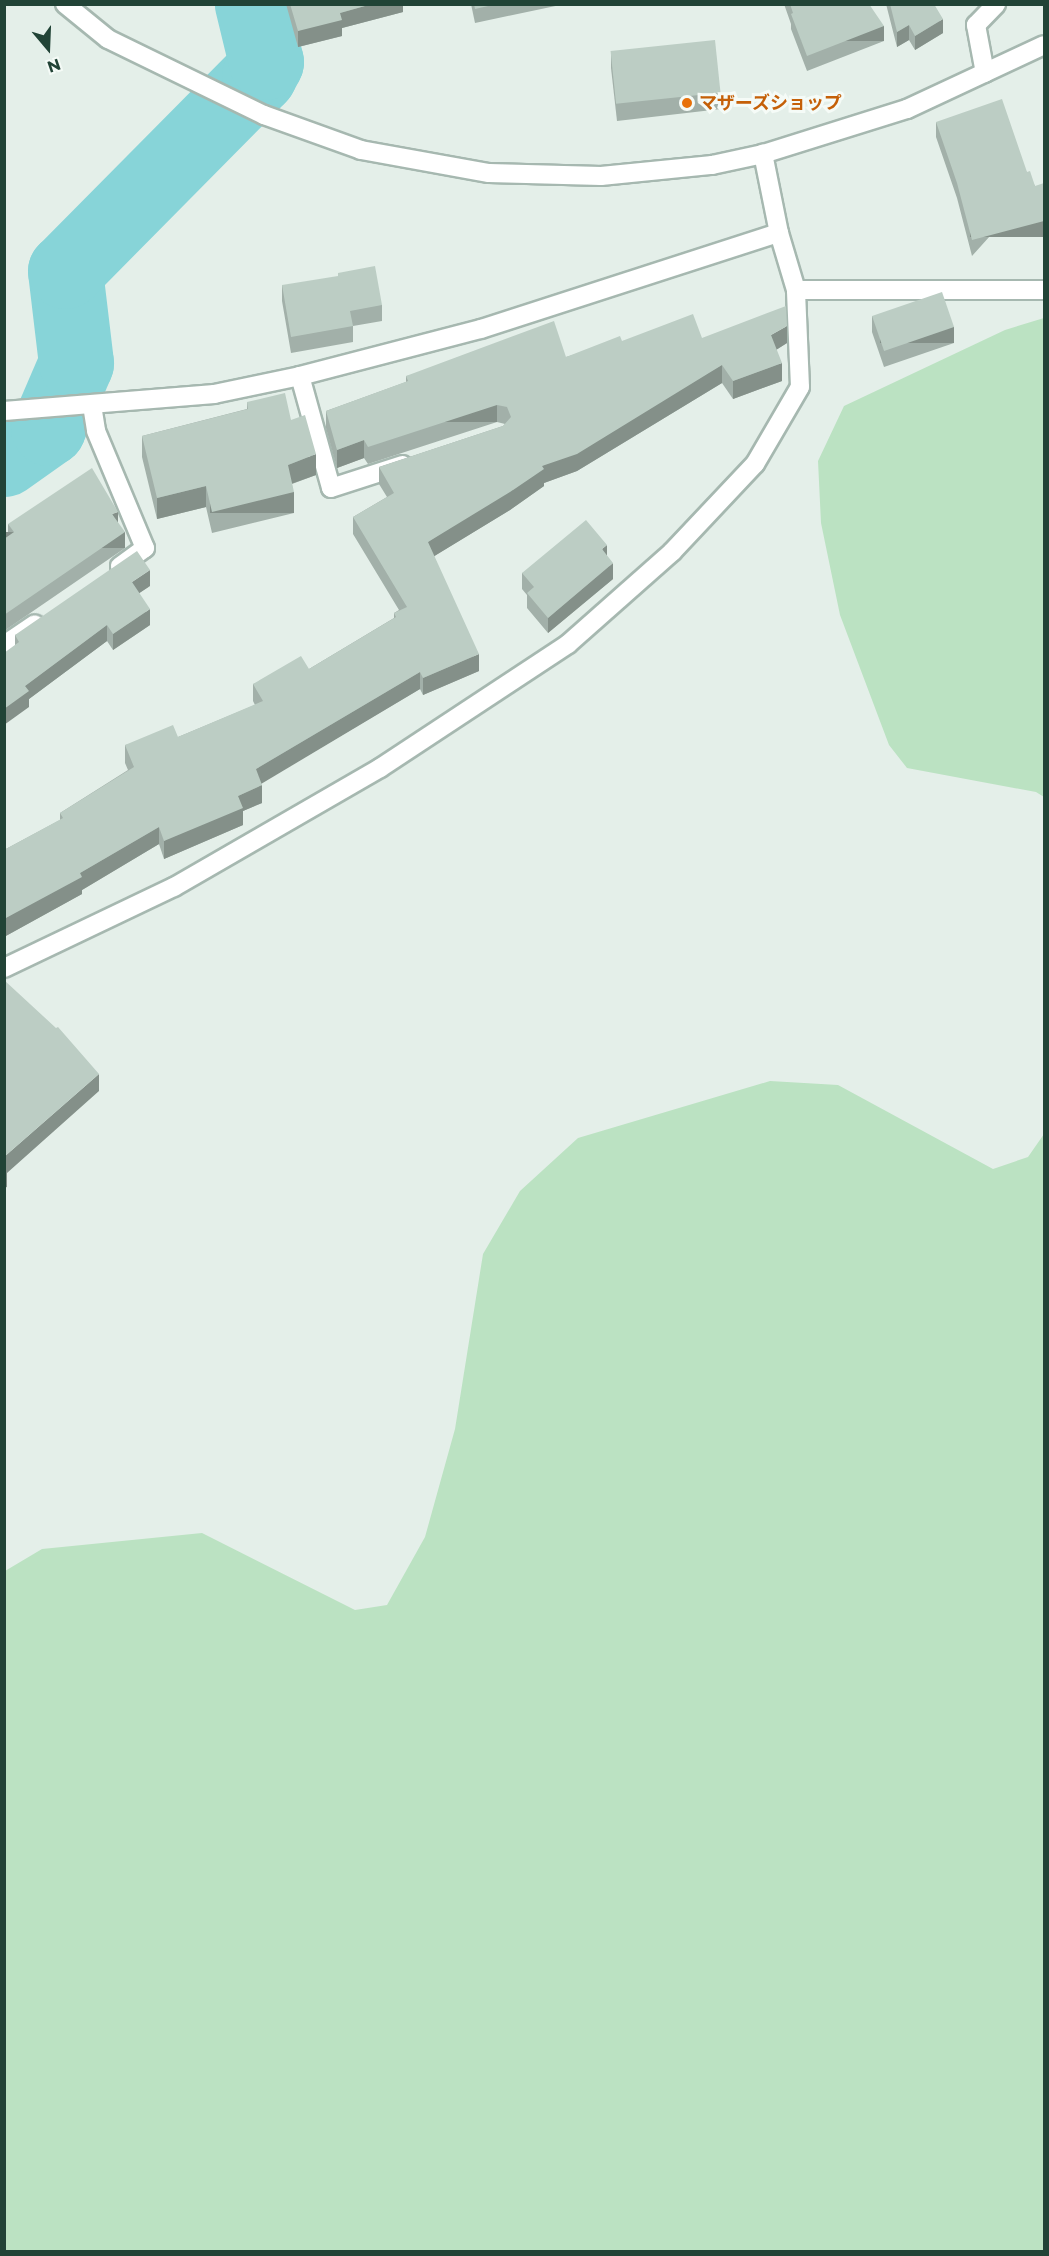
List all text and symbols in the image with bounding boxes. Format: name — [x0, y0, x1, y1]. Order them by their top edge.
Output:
north arrow — [18, 18, 78, 78]
text: N — [45, 54, 63, 77]
place label: マザーズショップ — [699, 92, 843, 114]
marker: マザーズショップ — [680, 96, 694, 110]

